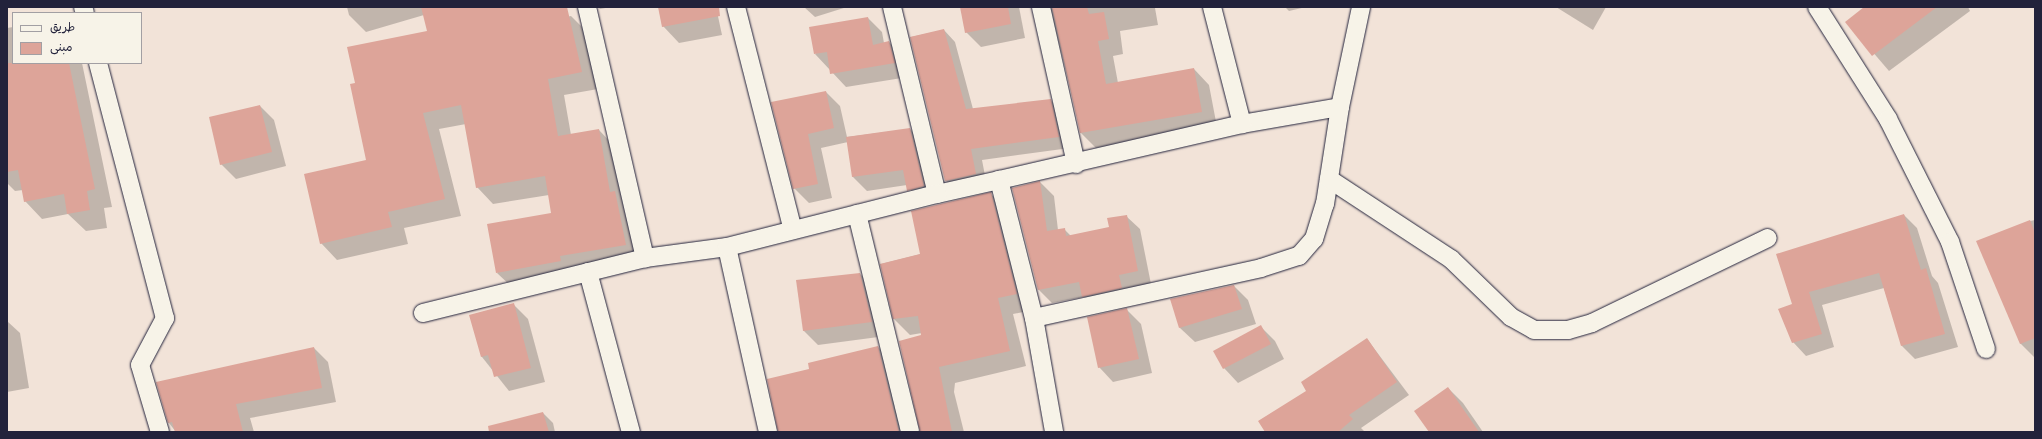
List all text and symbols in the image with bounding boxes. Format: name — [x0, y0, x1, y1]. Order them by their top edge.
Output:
legend — [12, 12, 142, 64]
text: طريق — [50, 18, 75, 35]
text: مبنى — [50, 38, 73, 55]

